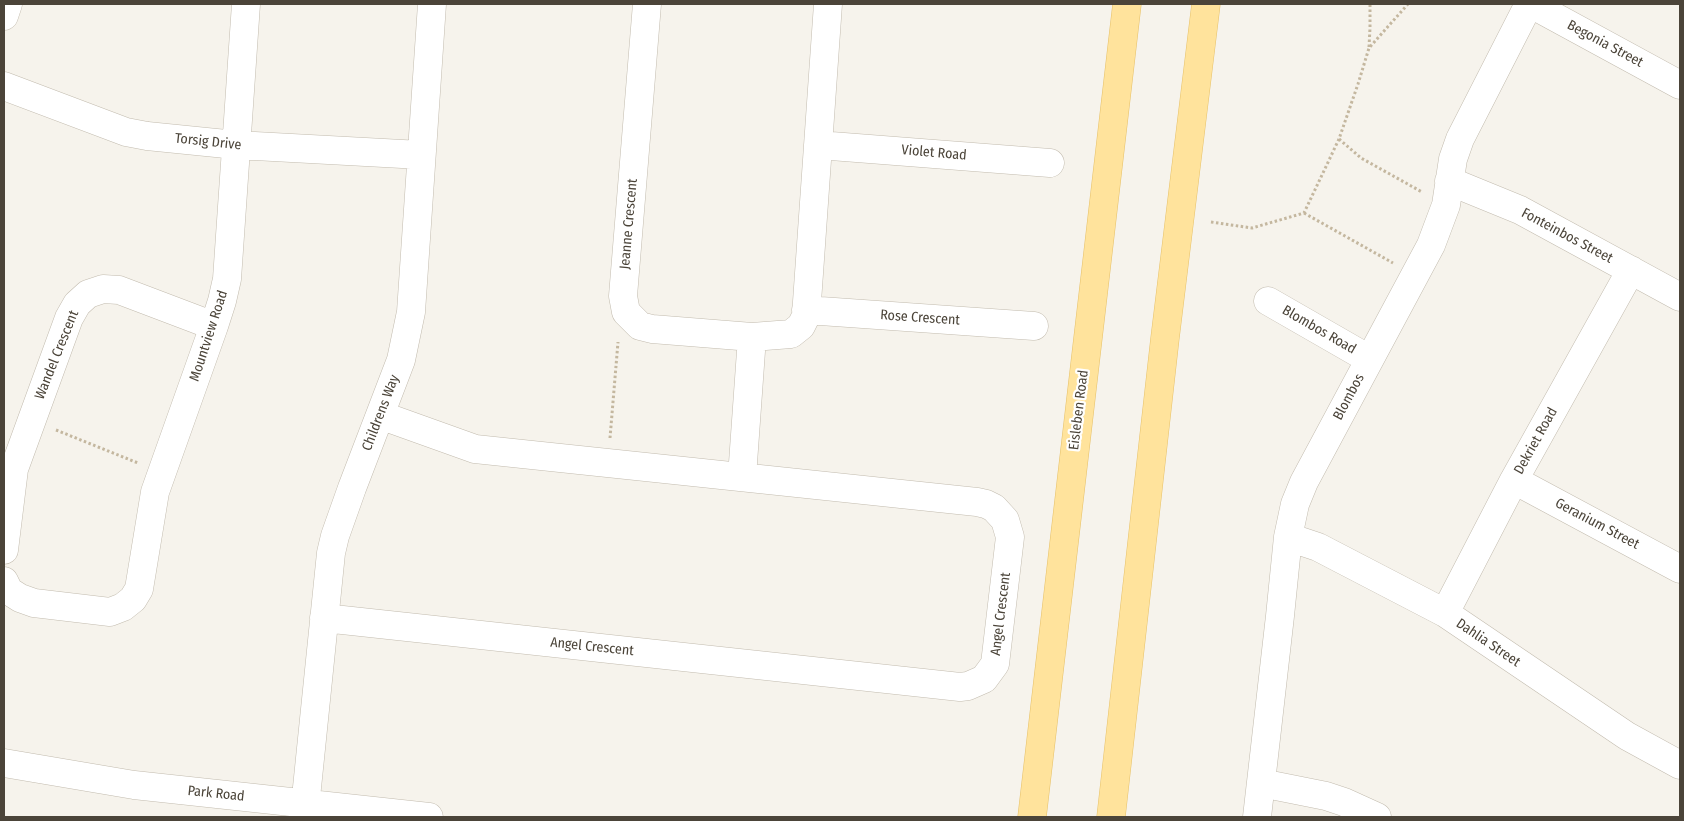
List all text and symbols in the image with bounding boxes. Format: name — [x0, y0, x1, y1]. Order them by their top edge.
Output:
street label: Begonia Street — [1564, 17, 1646, 71]
street label: Torsig Drive — [174, 130, 242, 154]
street label: Violet Road — [901, 142, 967, 164]
street label: Jeanne Crescent — [617, 178, 641, 270]
street label: Fonteinbos Street — [1518, 205, 1616, 267]
street label: Mountview Road — [186, 288, 232, 384]
street label: Blombos Road — [1279, 302, 1359, 358]
street label: Rose Crescent — [880, 307, 960, 329]
street label: Wandel Crescent — [31, 308, 83, 402]
street label: Eisleben Road — [1066, 369, 1092, 451]
street label: Blombos — [1330, 371, 1368, 423]
street label: Childrens Way — [359, 373, 403, 453]
street label: Dekriet Road — [1511, 405, 1561, 477]
street label: Geranium Street — [1552, 495, 1642, 553]
street label: Angel Crescent — [988, 571, 1014, 657]
street label: Dahlia Street — [1453, 615, 1523, 671]
street label: Angel Crescent — [549, 634, 635, 660]
street label: Park Road — [187, 783, 245, 805]

